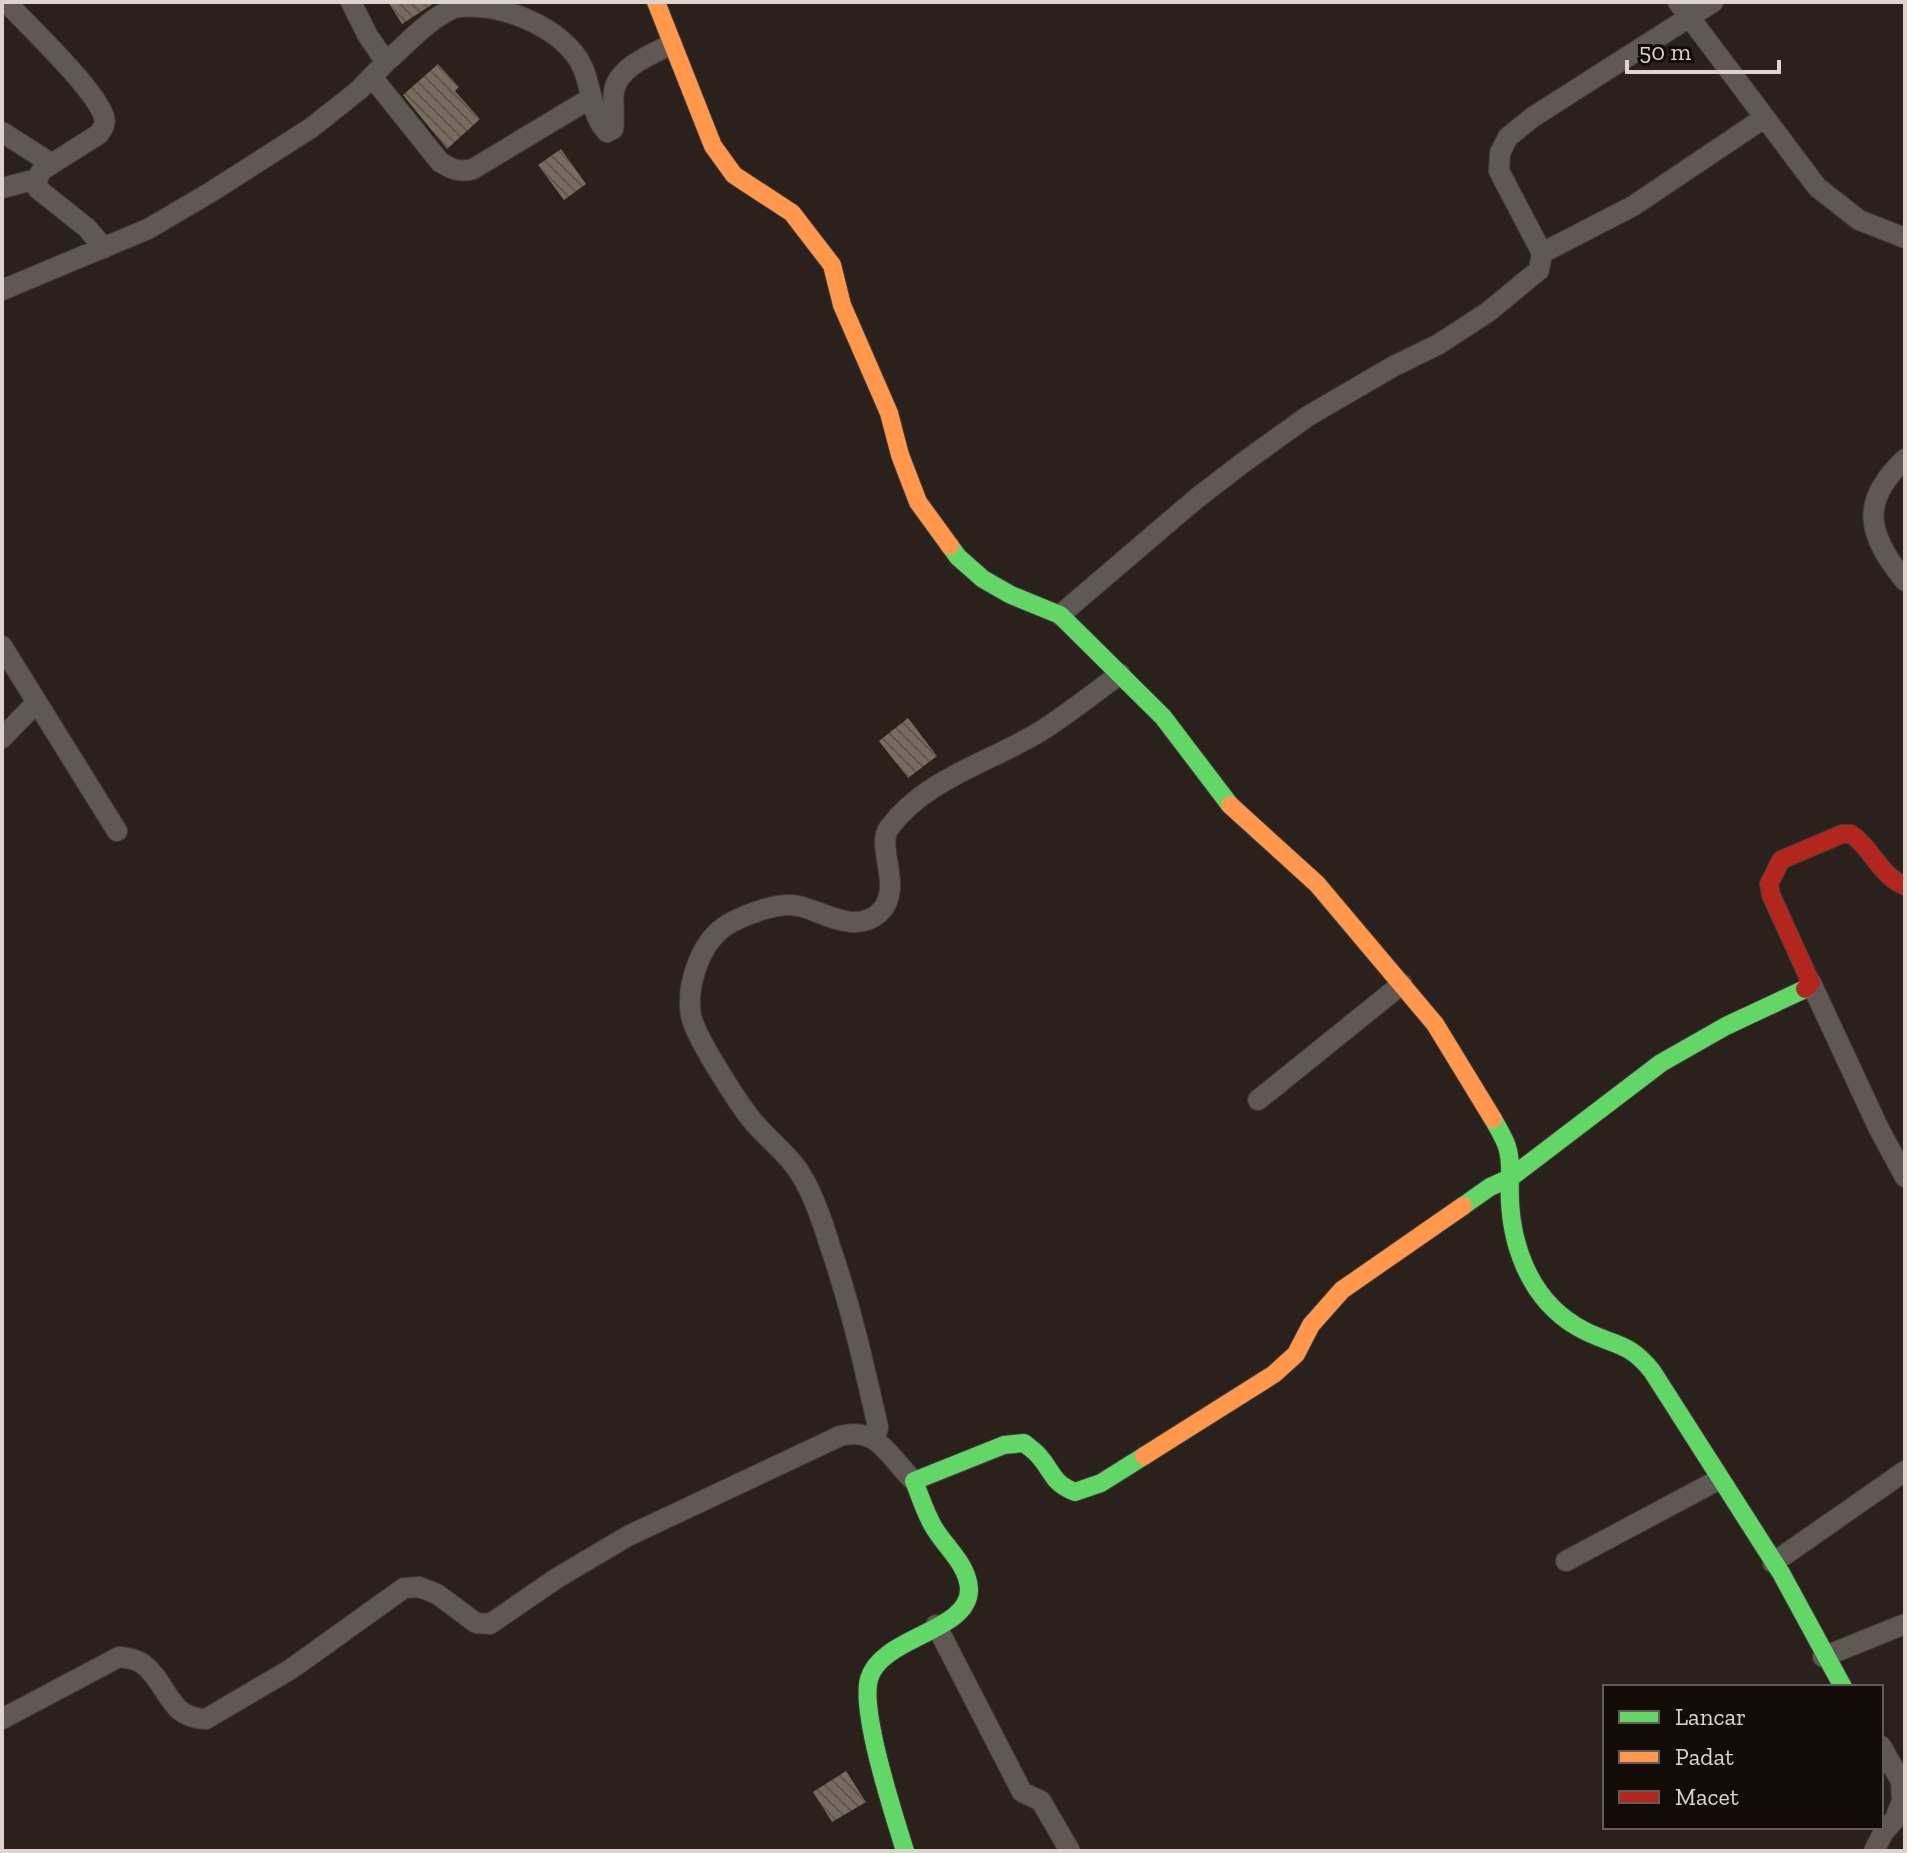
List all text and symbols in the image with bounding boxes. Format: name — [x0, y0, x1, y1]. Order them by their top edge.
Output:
scale bar — [1627, 24, 1779, 74]
text: 50 m — [1639, 37, 1692, 66]
legend — [1603, 1685, 1883, 1829]
text: Lancar — [1675, 1702, 1746, 1731]
text: Padat — [1675, 1742, 1734, 1771]
text: Macet — [1675, 1782, 1739, 1811]

